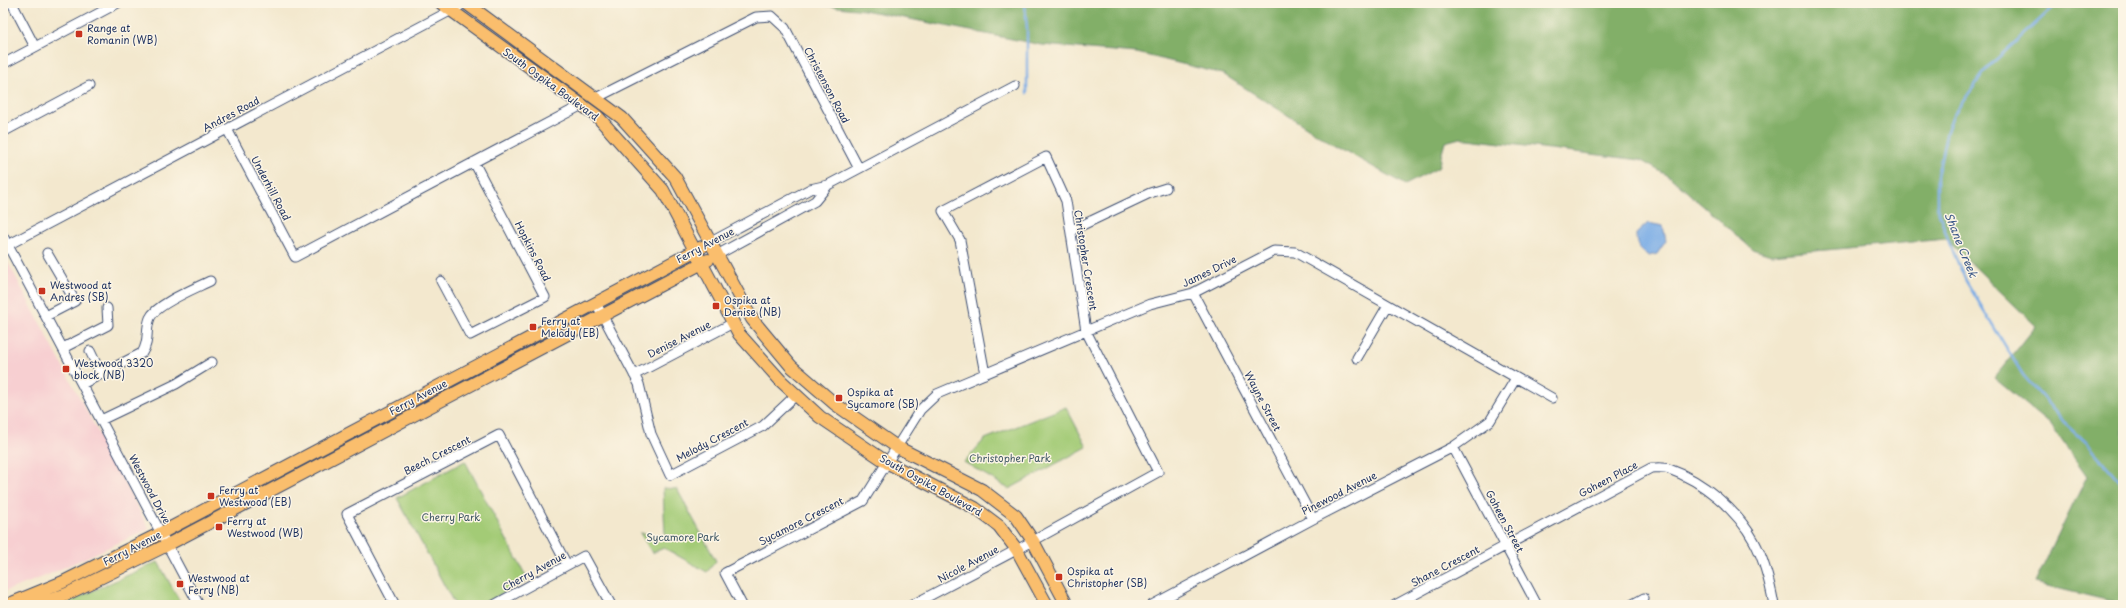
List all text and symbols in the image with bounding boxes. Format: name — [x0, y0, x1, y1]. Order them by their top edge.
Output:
place label: Range at Romanin (WB) — [87, 20, 157, 47]
marker: Range at Romanin (WB) — [74, 29, 84, 39]
street label: South Ospika Boulevard — [500, 44, 602, 123]
street label: Christenson Road — [801, 44, 854, 126]
street label: Andres Road — [200, 92, 262, 135]
street label: Underhill Road — [248, 153, 295, 223]
street label: Christopher Crescent — [1071, 209, 1102, 311]
water label: Shane Creek — [1941, 210, 1983, 281]
street label: Hopkins Road — [512, 218, 555, 284]
street label: Ferry Avenue — [673, 223, 737, 266]
street label: James Drive — [1179, 251, 1239, 290]
place label: Westwood at Andres (SB) — [50, 277, 112, 304]
marker: Westwood at Andres (SB) — [37, 286, 47, 296]
place label: Ospika at Denise (NB) — [724, 292, 781, 319]
marker: Ospika at Denise (NB) — [711, 301, 721, 311]
place label: Ferry at Melody (EB) — [541, 313, 599, 340]
street label: Denise Avenue — [645, 316, 713, 361]
marker: Ferry at Melody (EB) — [528, 322, 538, 332]
place label: Westwood 3320 block (NB) — [74, 355, 153, 382]
marker: Westwood 3320 block (NB) — [61, 364, 71, 374]
street label: Wayne Street — [1241, 368, 1286, 433]
street label: Ferry Avenue — [386, 375, 450, 418]
place label: Ospika at Sycamore (SB) — [847, 384, 919, 411]
marker: Ospika at Sycamore (SB) — [834, 393, 844, 403]
street label: Melody Crescent — [673, 414, 751, 465]
street label: Beech Crescent — [401, 431, 473, 478]
street label: South Ospika Boulevard — [877, 450, 985, 519]
park label: Christopher Park — [969, 450, 1051, 465]
street label: Westwood Drive — [126, 451, 175, 526]
street label: Goheen Place — [1576, 457, 1640, 500]
street label: Pinewood Avenue — [1299, 467, 1379, 518]
place label: Ferry at Westwood (EB) — [219, 482, 291, 509]
street label: Goheen Street — [1483, 487, 1528, 555]
marker: Ferry at Westwood (EB) — [206, 491, 216, 501]
street label: Sycamore Crescent — [756, 493, 846, 548]
park label: Cherry Park — [422, 509, 480, 524]
place label: Ferry at Westwood (WB) — [227, 513, 303, 540]
marker: Ferry at Westwood (WB) — [214, 522, 224, 532]
street label: Ferry Avenue — [100, 526, 164, 569]
park label: Sycamore Park — [646, 529, 720, 544]
street label: Nicole Avenue — [935, 541, 1001, 586]
street label: Shane Crescent — [1408, 541, 1482, 590]
street label: Cherry Avenue — [499, 547, 569, 594]
place label: Ospika at Christopher (SB) — [1067, 563, 1147, 590]
place label: Westwood at Ferry (NB) — [188, 570, 250, 597]
marker: Ospika at Christopher (SB) — [1054, 572, 1064, 582]
marker: Westwood at Ferry (NB) — [175, 579, 185, 589]

